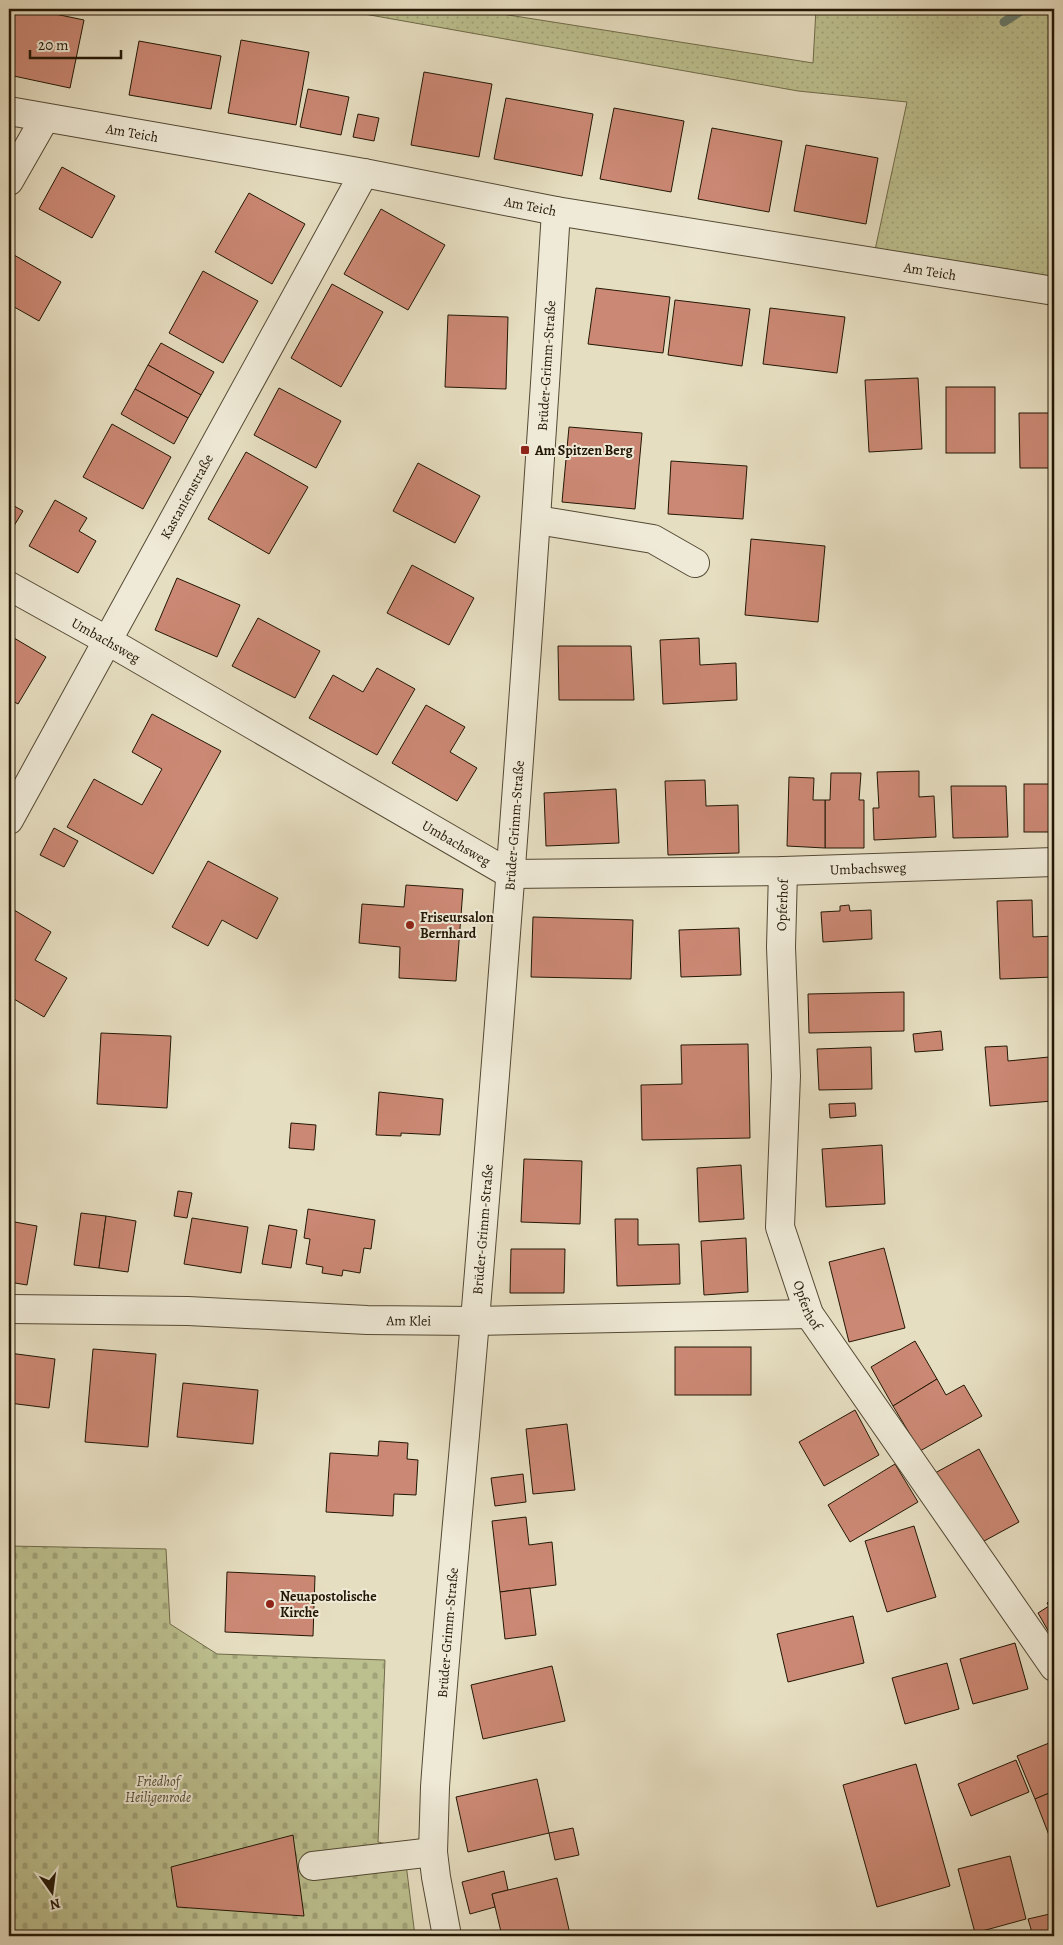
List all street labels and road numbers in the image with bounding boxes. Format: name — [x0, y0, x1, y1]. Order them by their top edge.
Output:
street label: Am Teich — [103, 119, 160, 147]
street label: Am Teich — [502, 192, 559, 221]
street label: Am Teich — [901, 258, 958, 285]
street label: Brüder-Grimm-Straße — [533, 300, 560, 432]
street label: Kastanienstraße — [156, 451, 218, 543]
street label: Umbachsweg — [68, 613, 144, 668]
street label: Brüder-Grimm-Straße — [500, 760, 529, 891]
street label: Umbachsweg — [418, 816, 494, 871]
street label: Umbachsweg — [830, 858, 907, 879]
street label: Opferhof — [772, 876, 793, 931]
street label: Brüder-Grimm-Straße — [468, 1163, 498, 1295]
street label: Opferhof — [788, 1278, 828, 1336]
street label: Am Klei — [385, 1311, 431, 1331]
street label: Brüder-Grimm-Straße — [433, 1567, 463, 1699]

